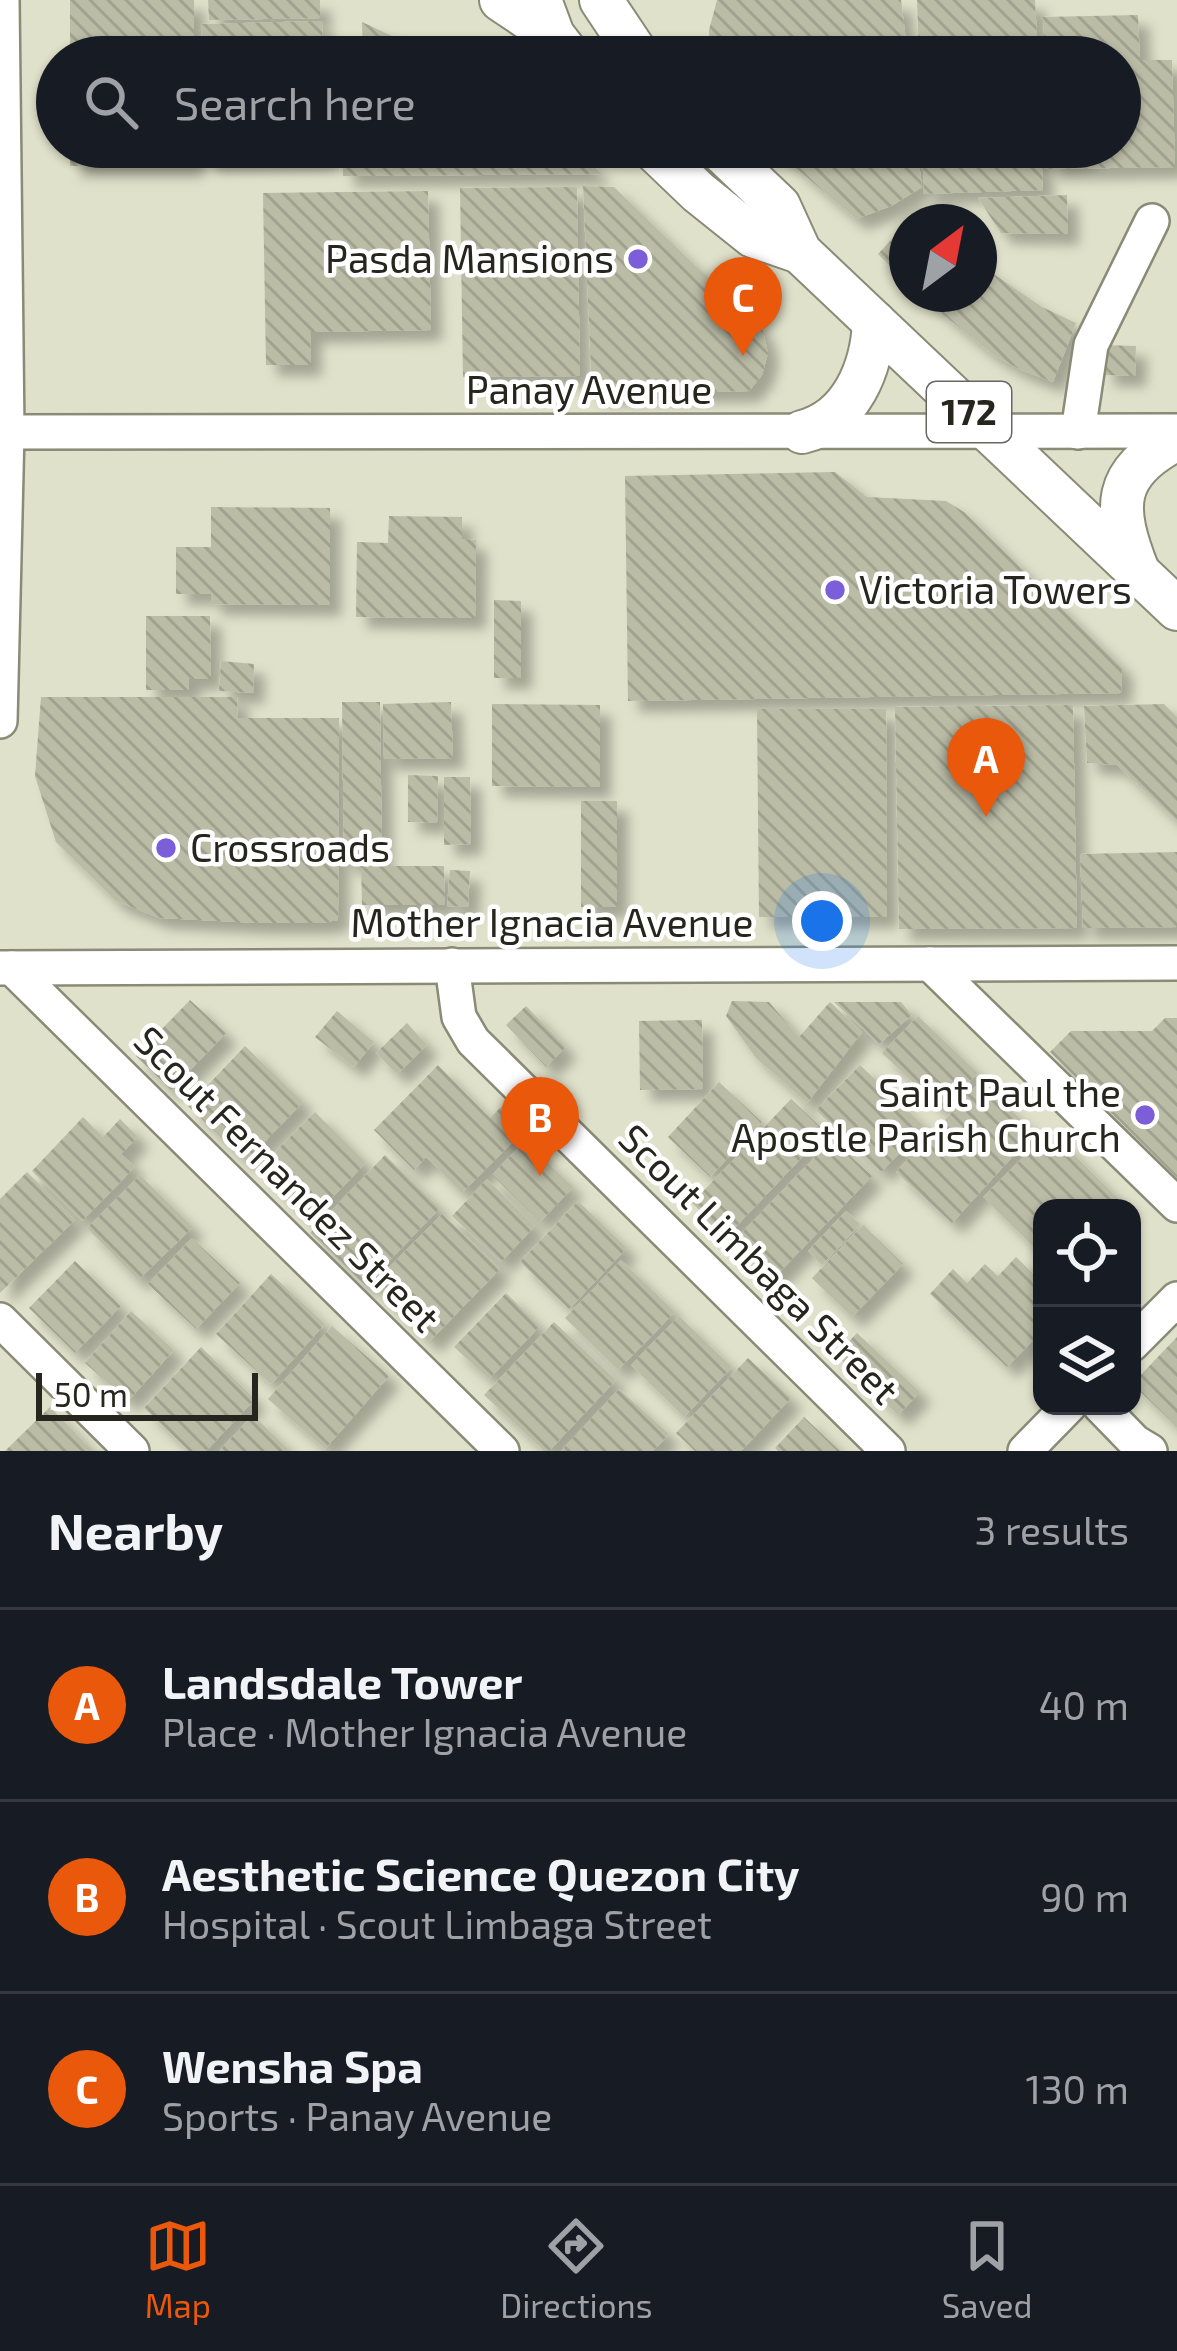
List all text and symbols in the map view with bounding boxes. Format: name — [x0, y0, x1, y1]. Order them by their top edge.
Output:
search box — [36, 36, 1141, 168]
icon: search — [78, 69, 144, 135]
text: Search here — [174, 75, 416, 129]
north arrow — [889, 204, 997, 312]
place label: Pasda Mansions — [325, 234, 614, 281]
marker: Pasda Mansions — [625, 246, 651, 272]
pin: C — [704, 257, 782, 356]
street label: Panay Avenue — [466, 365, 712, 412]
road number: 172 — [927, 382, 1011, 442]
place label: Victoria Towers — [859, 565, 1132, 612]
marker: Victoria Towers — [822, 577, 848, 603]
pin: A — [947, 718, 1025, 817]
place label: Crossroads — [190, 823, 390, 870]
marker: Crossroads — [153, 835, 179, 861]
your location — [792, 891, 852, 951]
street label: Mother Ignacia Avenue — [351, 898, 753, 945]
street label: Scout Fernandez Street — [126, 1015, 451, 1340]
place label: Saint Paul the Apostle Parish Church — [731, 1068, 1121, 1160]
pin: B — [501, 1077, 579, 1176]
marker: Saint Paul the Apostle Parish Church — [1132, 1102, 1158, 1128]
street label: Scout Limbaga Street — [610, 1113, 910, 1413]
map controls — [1033, 1199, 1141, 1415]
button: locate — [1033, 1199, 1141, 1307]
button: layers — [1033, 1307, 1141, 1415]
scale bar — [36, 1367, 258, 1420]
text: 50 m — [54, 1374, 128, 1414]
text: Nearby — [48, 1499, 223, 1560]
text: 3 results — [975, 1506, 1129, 1553]
text: Landsdale Tower — [162, 1654, 523, 1708]
text: A — [74, 1681, 100, 1728]
text: 40 m — [1039, 1681, 1129, 1728]
text: Place · Mother Ignacia Avenue — [162, 1708, 687, 1755]
text: Aesthetic Science Quezon City — [162, 1846, 800, 1900]
text: B — [75, 1873, 99, 1920]
text: 90 m — [1040, 1873, 1129, 1920]
text: Hospital · Scout Limbaga Street — [162, 1900, 712, 1947]
text: Wensha Spa — [162, 2038, 423, 2092]
text: C — [76, 2065, 98, 2112]
text: 130 m — [1025, 2065, 1129, 2112]
text: Sports · Panay Avenue — [162, 2092, 552, 2139]
tab: Map — [145, 2213, 211, 2325]
tab: Directions — [500, 2213, 652, 2325]
tab: Saved — [942, 2213, 1032, 2325]

